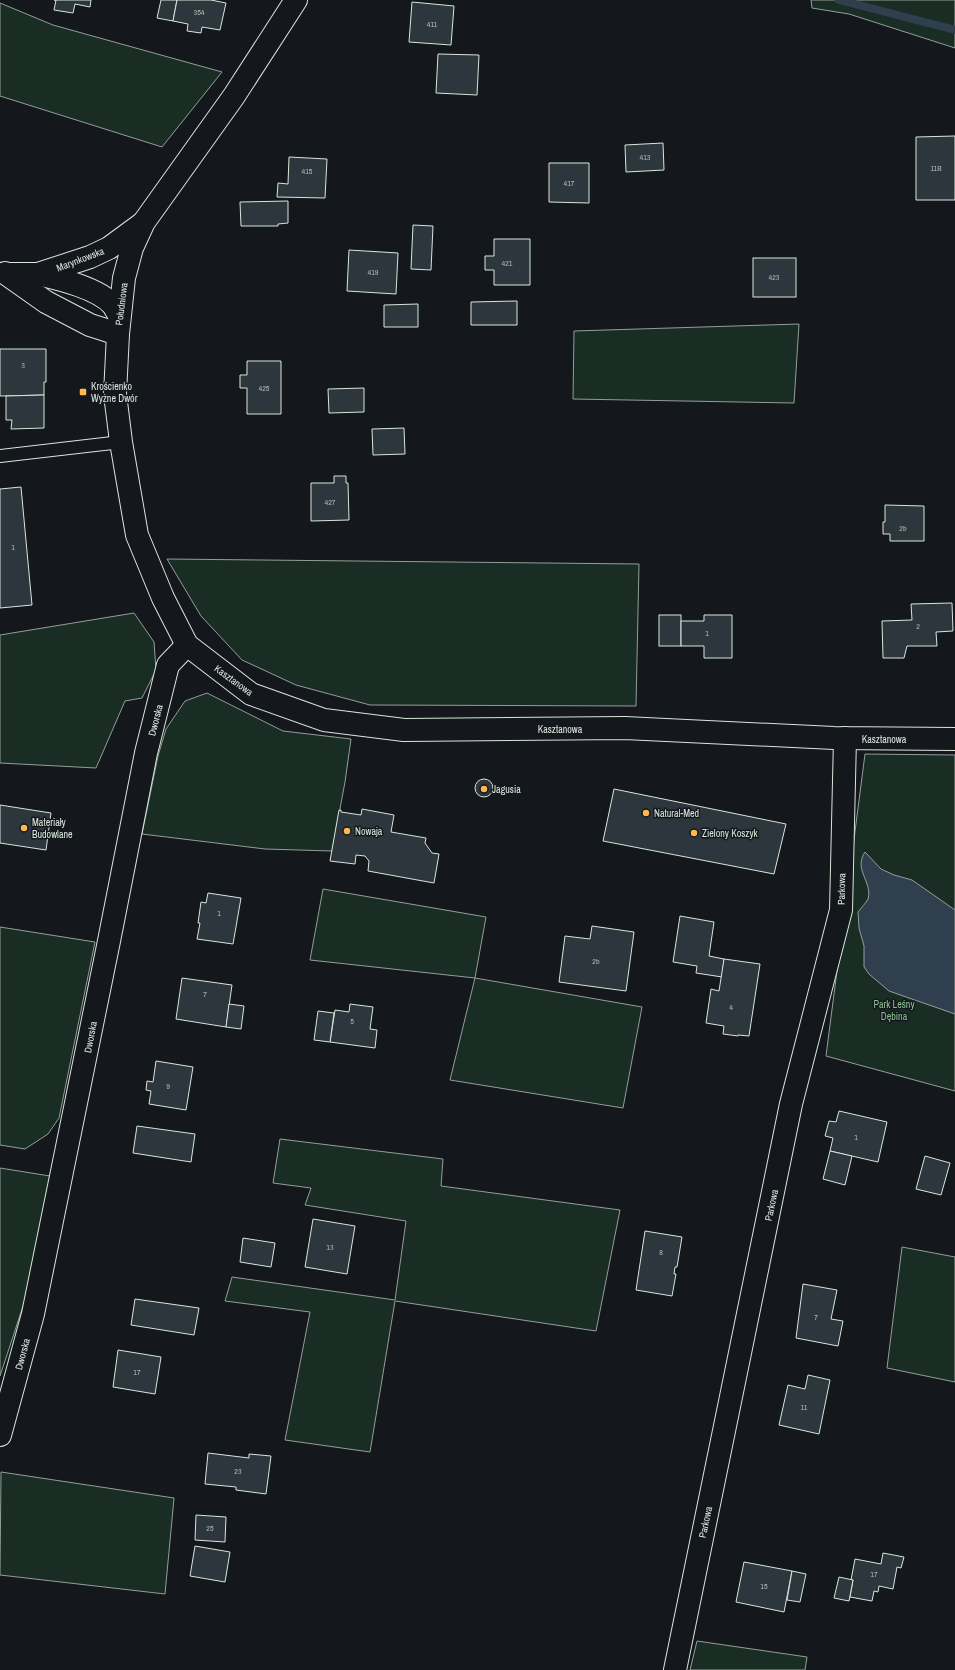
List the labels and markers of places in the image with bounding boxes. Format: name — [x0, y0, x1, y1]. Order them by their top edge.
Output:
place label: Krościenko Wyżne Dwór — [91, 380, 138, 405]
marker: Krościenko Wyżne Dwór — [78, 387, 88, 397]
place label: Jagusia — [492, 783, 521, 796]
marker: Jagusia — [479, 784, 489, 794]
place label: Natural-Med — [654, 807, 699, 820]
marker: Natural-Med — [641, 808, 651, 818]
place label: Materiały Budowlane — [32, 816, 73, 841]
marker: Materiały Budowlane — [19, 823, 29, 833]
place label: Nowaja — [355, 825, 383, 838]
marker: Nowaja — [342, 826, 352, 836]
place label: Zielony Koszyk — [702, 827, 758, 840]
marker: Zielony Koszyk — [689, 828, 699, 838]

